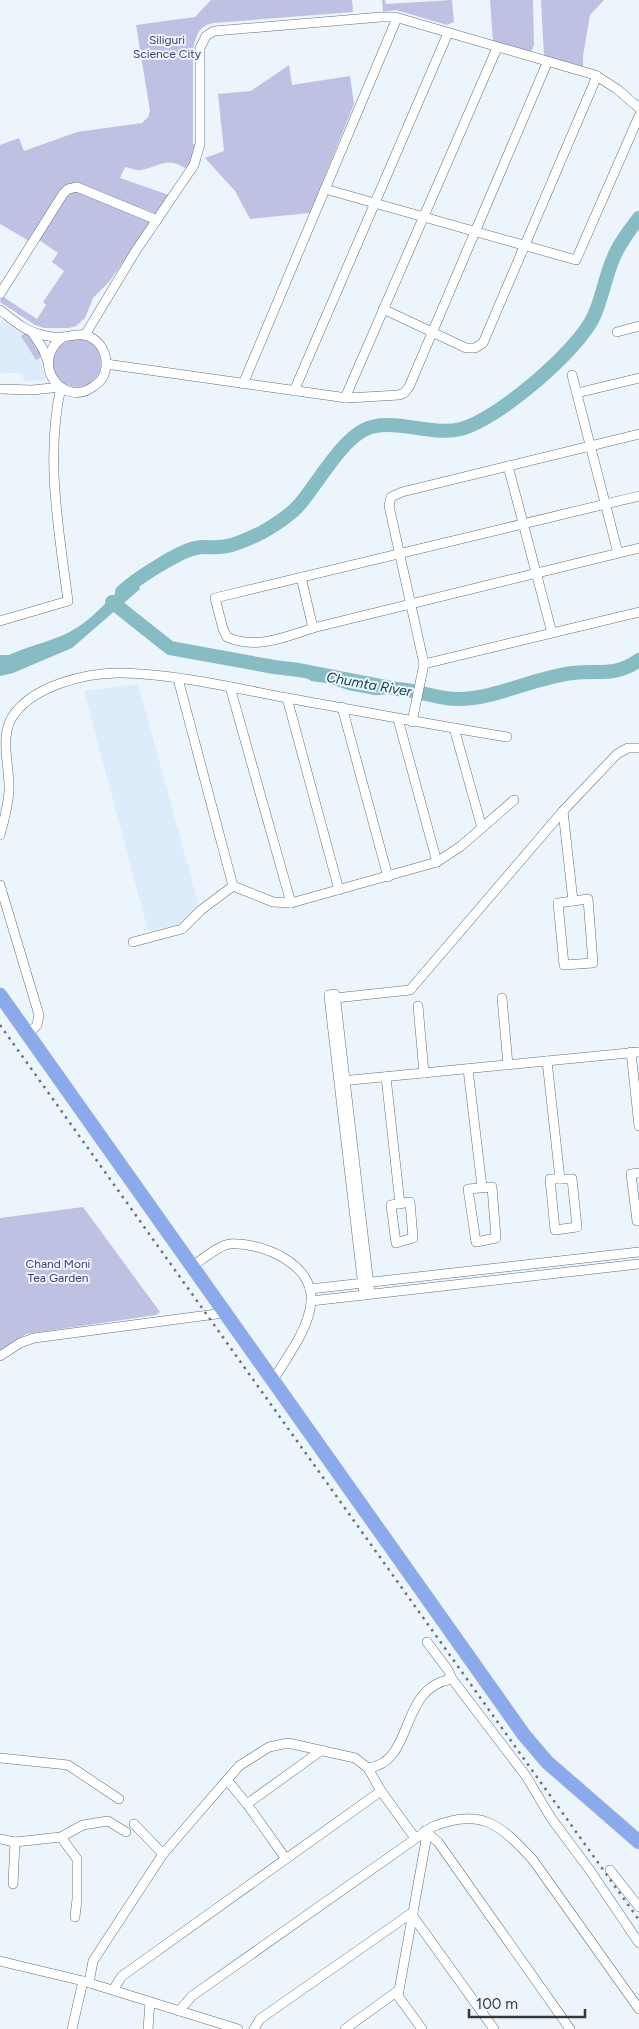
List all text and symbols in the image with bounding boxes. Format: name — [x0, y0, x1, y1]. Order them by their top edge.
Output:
park label: Siliguri Science City — [133, 33, 202, 61]
water label: Chumta River — [325, 669, 414, 701]
park label: Chand Moni Tea Garden — [26, 1257, 90, 1285]
scale bar — [469, 1986, 585, 2018]
text: 100 m — [476, 1995, 518, 2013]

